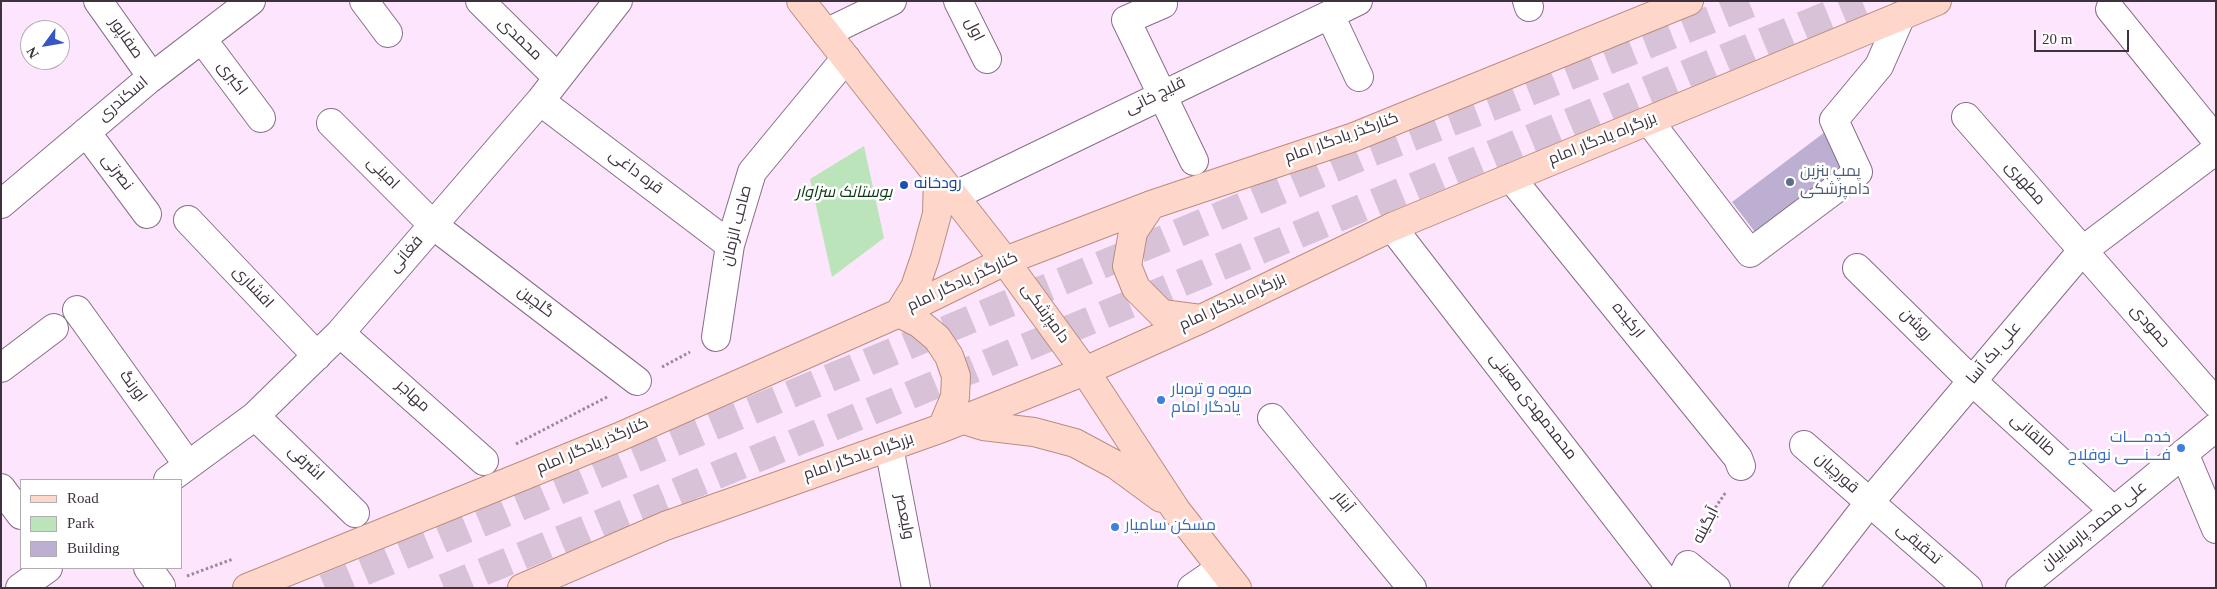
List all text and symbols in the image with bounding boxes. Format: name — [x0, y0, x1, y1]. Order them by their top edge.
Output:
street label: محمدی — [493, 14, 545, 66]
street label: صفاپور — [104, 15, 146, 63]
street label: اول — [959, 15, 987, 45]
north arrow — [20, 20, 70, 70]
scale bar — [2037, 20, 2132, 52]
text: 20 m — [2042, 31, 2072, 47]
text: N — [24, 44, 42, 61]
street label: اکبری — [212, 58, 250, 100]
street label: اسکندری — [95, 73, 153, 127]
street label: قلیچ خانی — [1123, 74, 1189, 120]
street label: کنارگذر یادگار امام — [1282, 109, 1402, 169]
street label: بزرگراه یادگار امام — [1546, 109, 1660, 171]
street label: قره داغی — [604, 146, 666, 200]
street label: نصرتی — [96, 151, 136, 195]
street label: امینی — [362, 154, 402, 194]
street label: مطهری — [2000, 158, 2048, 210]
place label: پمپ بنزین دامپزشکی — [1800, 163, 1870, 201]
place label: رودخانه — [914, 175, 962, 195]
marker: پمپ بنزین دامپزشکی — [1784, 176, 1796, 188]
marker: رودخانه — [898, 179, 910, 191]
street label: صاحب الزمان — [719, 184, 757, 268]
park label: بوستانک سزاوار — [796, 184, 892, 204]
street label: فغانی — [386, 232, 428, 278]
street label: کنارگذر یادگار امام — [905, 249, 1021, 317]
street label: افشاری — [228, 263, 276, 313]
street label: بزرگراه یادگار امام — [1177, 270, 1289, 336]
street label: دامپزشکی — [1016, 280, 1072, 348]
street label: گلچین — [513, 283, 557, 323]
street label: ارکیده — [1607, 299, 1647, 343]
street label: حمودی — [2125, 301, 2173, 353]
street label: روشن — [1895, 305, 1935, 345]
street label: علی بک آسا — [1963, 319, 2027, 389]
street label: محمدمهدی معینی — [1484, 350, 1580, 464]
street label: اورنگ — [114, 367, 150, 407]
street label: مهاجر — [391, 377, 433, 417]
place label: میوه و تره‌بار یادگار امام — [1171, 381, 1252, 419]
marker: میوه و تره‌بار یادگار امام — [1155, 394, 1167, 406]
street label: طالقانی — [2005, 411, 2059, 461]
street label: کنارگذر یادگار امام — [534, 415, 652, 479]
place label: خدمــــات فـــنــــی نوفلاح — [2068, 429, 2171, 467]
street label: بزرگراه یادگار امام — [801, 430, 917, 486]
street label: اشرفی — [283, 442, 327, 486]
marker: خدمــــات فـــنــــی نوفلاح — [2175, 442, 2187, 454]
street label: قورچیان — [1810, 449, 1862, 499]
legend — [20, 479, 182, 569]
street label: علی محمد پارساییان — [2038, 479, 2152, 575]
street label: آبنار — [1328, 488, 1356, 518]
text: Road — [67, 490, 99, 506]
street label: ولیعصر — [889, 493, 917, 541]
street label: آبگینه — [1690, 504, 1724, 548]
text: Park — [67, 515, 95, 531]
place label: مسکن سامیار — [1125, 517, 1216, 537]
street label: تحقیقی — [1892, 520, 1944, 570]
marker: مسکن سامیار — [1109, 521, 1121, 533]
text: Building — [67, 540, 120, 556]

